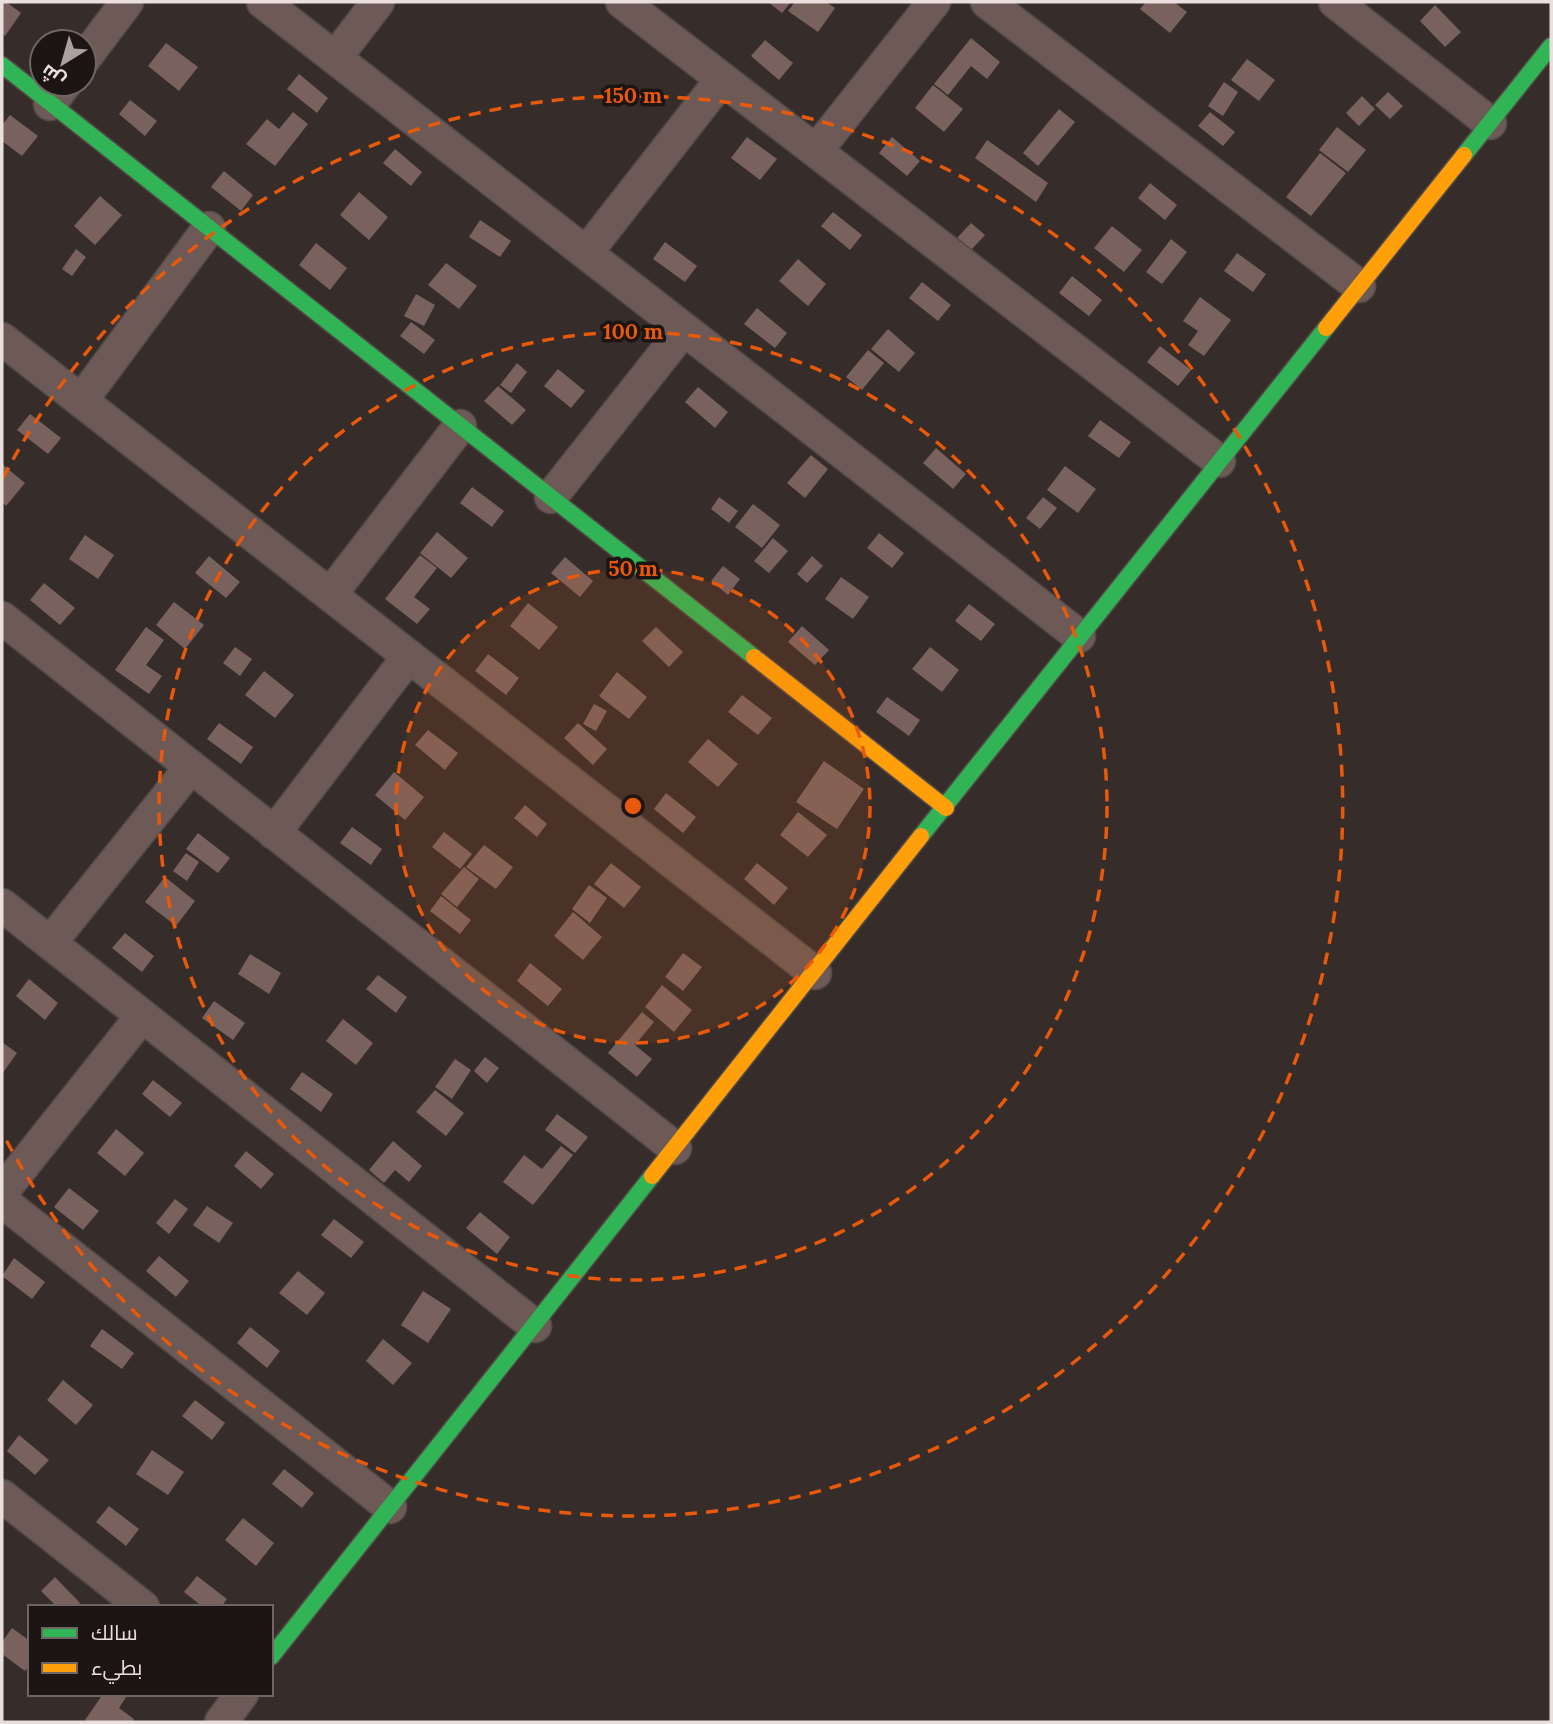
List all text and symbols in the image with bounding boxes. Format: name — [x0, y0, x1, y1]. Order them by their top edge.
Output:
north arrow — [28, 28, 98, 98]
text: ش — [36, 60, 70, 93]
text: 150 m — [604, 82, 662, 109]
text: 100 m — [603, 318, 663, 345]
text: 50 m — [608, 555, 658, 582]
centre of rings — [621, 794, 645, 818]
legend — [28, 1605, 273, 1696]
text: سالك — [91, 1619, 138, 1646]
text: بطيء — [91, 1654, 142, 1684]

